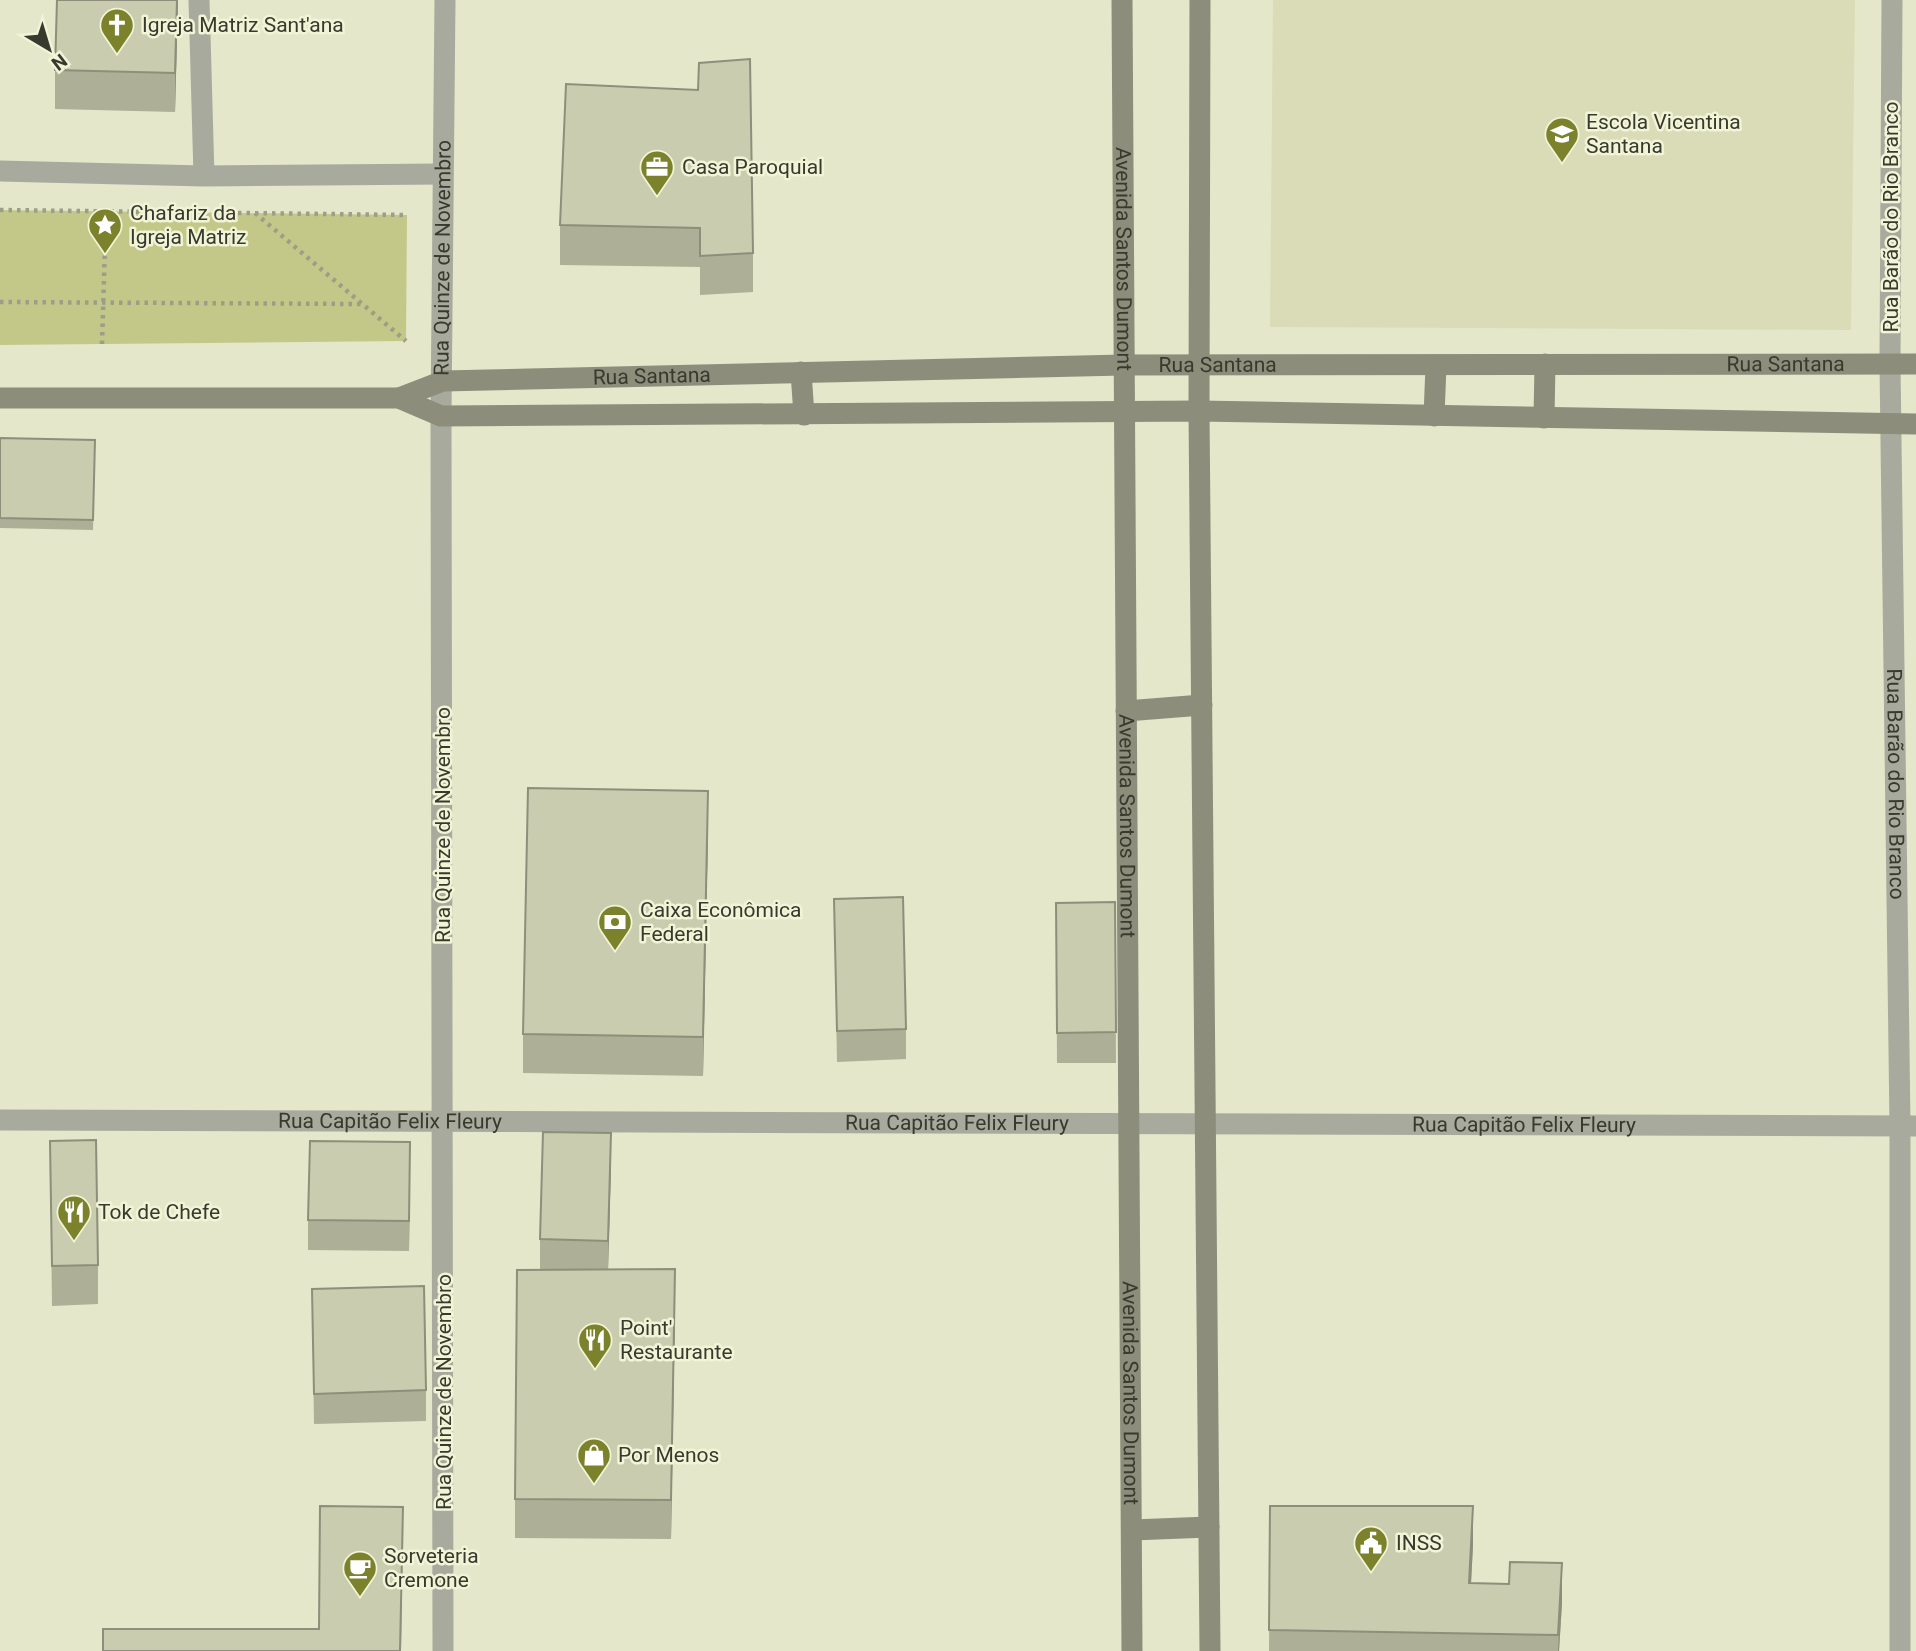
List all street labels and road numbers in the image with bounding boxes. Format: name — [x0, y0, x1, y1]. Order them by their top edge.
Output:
street label: Rua Barão do Rio Branco — [1879, 101, 1903, 333]
street label: Rua Quinze de Novembro — [429, 140, 456, 376]
street label: Avenida Santos Dumont — [1111, 147, 1136, 371]
street label: Rua Santana — [1727, 352, 1845, 376]
street label: Rua Santana — [1159, 353, 1277, 377]
street label: Rua Santana — [592, 363, 711, 389]
street label: Rua Barão do Rio Branco — [1882, 668, 1909, 900]
street label: Rua Quinze de Novembro — [431, 707, 455, 943]
street label: Avenida Santos Dumont — [1114, 714, 1140, 938]
street label: Rua Capitão Felix Fleury — [278, 1109, 502, 1134]
street label: Rua Capitão Felix Fleury — [845, 1111, 1069, 1135]
street label: Rua Capitão Felix Fleury — [1412, 1112, 1636, 1137]
street label: Rua Quinze de Novembro — [432, 1274, 456, 1510]
street label: Avenida Santos Dumont — [1118, 1281, 1143, 1505]

